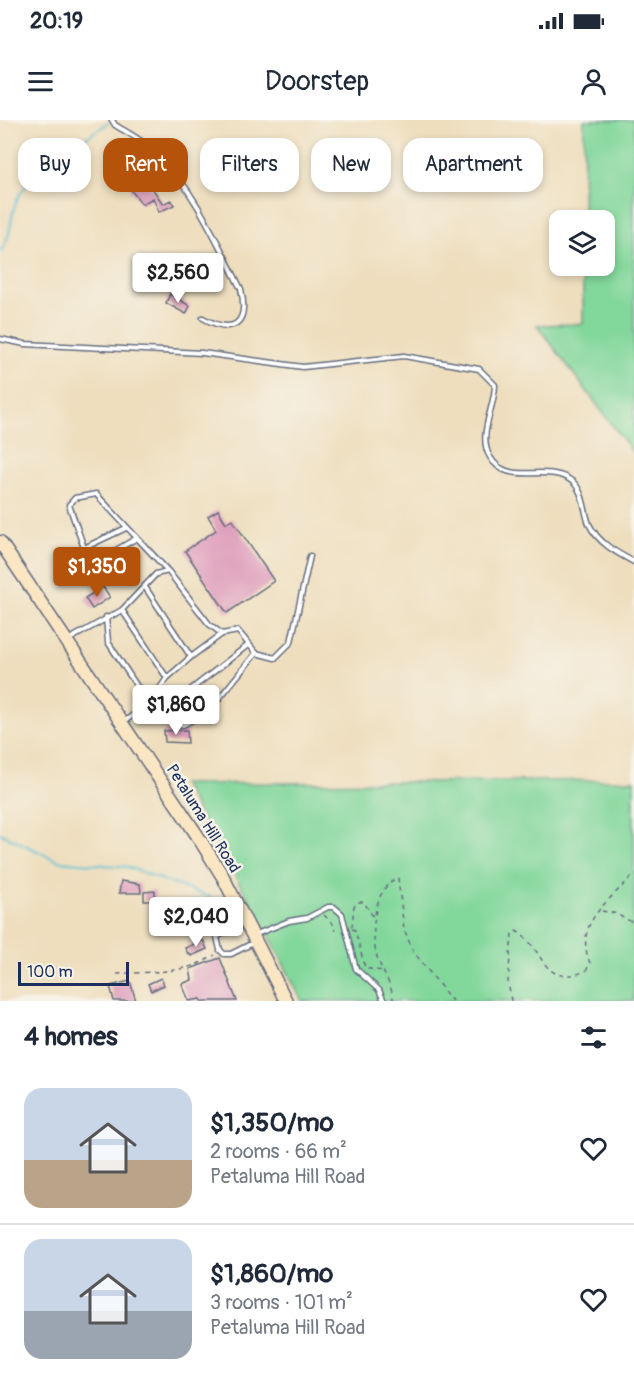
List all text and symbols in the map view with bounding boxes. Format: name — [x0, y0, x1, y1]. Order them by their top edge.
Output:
text: 20:19 — [30, 7, 83, 35]
icon: menu — [24, 65, 57, 98]
text: Doorstep — [265, 65, 369, 98]
icon: person — [577, 65, 610, 98]
chip: Buy — [18, 138, 91, 192]
chip: Rent — [103, 138, 188, 192]
chip: Filters — [200, 138, 299, 192]
chip: New — [311, 138, 391, 192]
chip: Apartment — [403, 138, 543, 192]
map controls — [549, 210, 615, 276]
button: layers — [549, 210, 615, 276]
pin: $2,560 — [129, 253, 227, 304]
text: $2,560 — [146, 260, 210, 285]
pin: $1,350 — [48, 547, 146, 598]
text: $1,350 — [67, 554, 127, 579]
pin: $1,860 — [127, 685, 225, 736]
text: $1,860 — [146, 692, 206, 717]
street label: Petaluma Hill Road — [162, 761, 245, 877]
pin: $2,040 — [147, 897, 245, 948]
text: $2,040 — [163, 904, 229, 929]
scale bar — [18, 959, 129, 986]
text: 100 m — [27, 962, 73, 982]
text: 4 homes — [24, 1021, 118, 1053]
icon: filters — [577, 1021, 610, 1054]
text: $1,350/mo — [210, 1107, 334, 1139]
icon: home — [72, 1112, 144, 1184]
icon: heart — [577, 1132, 610, 1165]
text: 2 rooms · 66 m² — [210, 1139, 347, 1164]
text: Petaluma Hill Road — [210, 1164, 365, 1189]
text: $1,860/mo — [210, 1258, 333, 1290]
icon: home — [72, 1263, 144, 1335]
icon: heart — [577, 1283, 610, 1316]
text: 3 rooms · 101 m² — [210, 1290, 353, 1315]
text: Petaluma Hill Road — [210, 1315, 365, 1340]

